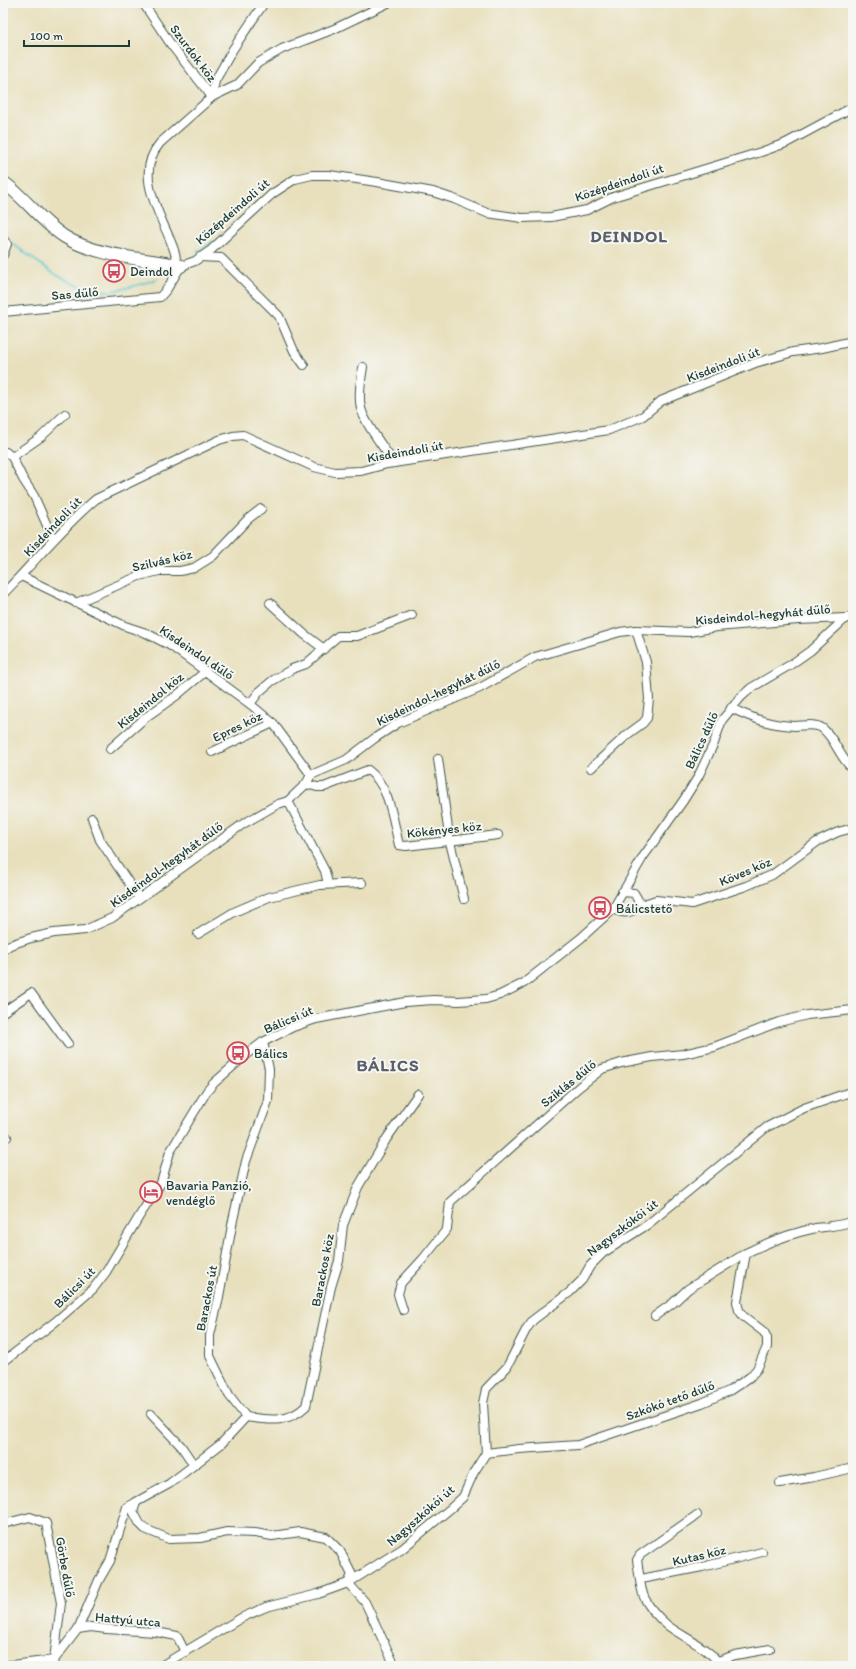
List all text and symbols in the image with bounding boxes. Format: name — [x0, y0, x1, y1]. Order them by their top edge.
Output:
scale bar — [24, 22, 129, 48]
street label: Szurdok köz — [167, 22, 220, 85]
text: 100 m — [30, 29, 63, 43]
street label: Középdeindoli út — [573, 160, 666, 205]
street label: Középdeindoli út — [192, 175, 272, 248]
district label: DEINDOL — [590, 226, 668, 246]
bus stop icon: Deindol — [101, 258, 127, 284]
place label: Deindol — [130, 264, 173, 279]
street label: Sas dűlő — [51, 284, 100, 303]
street label: Kisdeindoli út — [685, 344, 762, 385]
street label: Kisdeindoli út — [366, 437, 444, 466]
street label: Kisdeindoli út — [20, 493, 85, 559]
street label: Szilvás köz — [131, 546, 194, 575]
street label: Kisdeindol-hegyhát dűlő — [695, 601, 832, 628]
street label: Kisdeindol dűlő — [157, 622, 237, 683]
street label: Kisdeindol-hegyhát dűlő — [374, 656, 503, 729]
street label: Kisdeindol köz — [114, 669, 186, 732]
street label: Epres köz — [210, 708, 264, 745]
street label: Bálics dűlő — [682, 709, 721, 771]
street label: Kisdeindol-hegyhát dűlő — [107, 818, 226, 910]
street label: Kökényes köz — [406, 818, 482, 841]
street label: Köves köz — [717, 854, 773, 889]
bus stop icon: Bálicstető — [587, 895, 613, 921]
place label: Bálicstető — [616, 901, 673, 916]
street label: Bálicsi út — [261, 1002, 315, 1037]
bus stop icon: Bálics — [225, 1040, 251, 1066]
place label: Bálics — [254, 1046, 288, 1061]
district label: BÁLICS — [356, 1055, 420, 1075]
street label: Sziklás dűlő — [538, 1056, 599, 1110]
place label: Bavaria Panzió, vendéglő — [166, 1178, 252, 1208]
hotel icon: Bavaria Panzió, vendéglő — [138, 1179, 164, 1205]
street label: Nagyszkókói út — [584, 1196, 661, 1259]
street label: Barackos köz — [308, 1232, 337, 1308]
street label: Bálicsi út — [51, 1263, 98, 1311]
street label: Barackos út — [193, 1264, 220, 1332]
street label: Szkókó tető dűlő — [624, 1377, 717, 1423]
street label: Nagyszkókói út — [383, 1482, 457, 1549]
street label: Görbe dűlő — [53, 1536, 78, 1599]
street label: Kutas köz — [671, 1542, 727, 1569]
street label: Hattyú utca — [94, 1609, 162, 1630]

